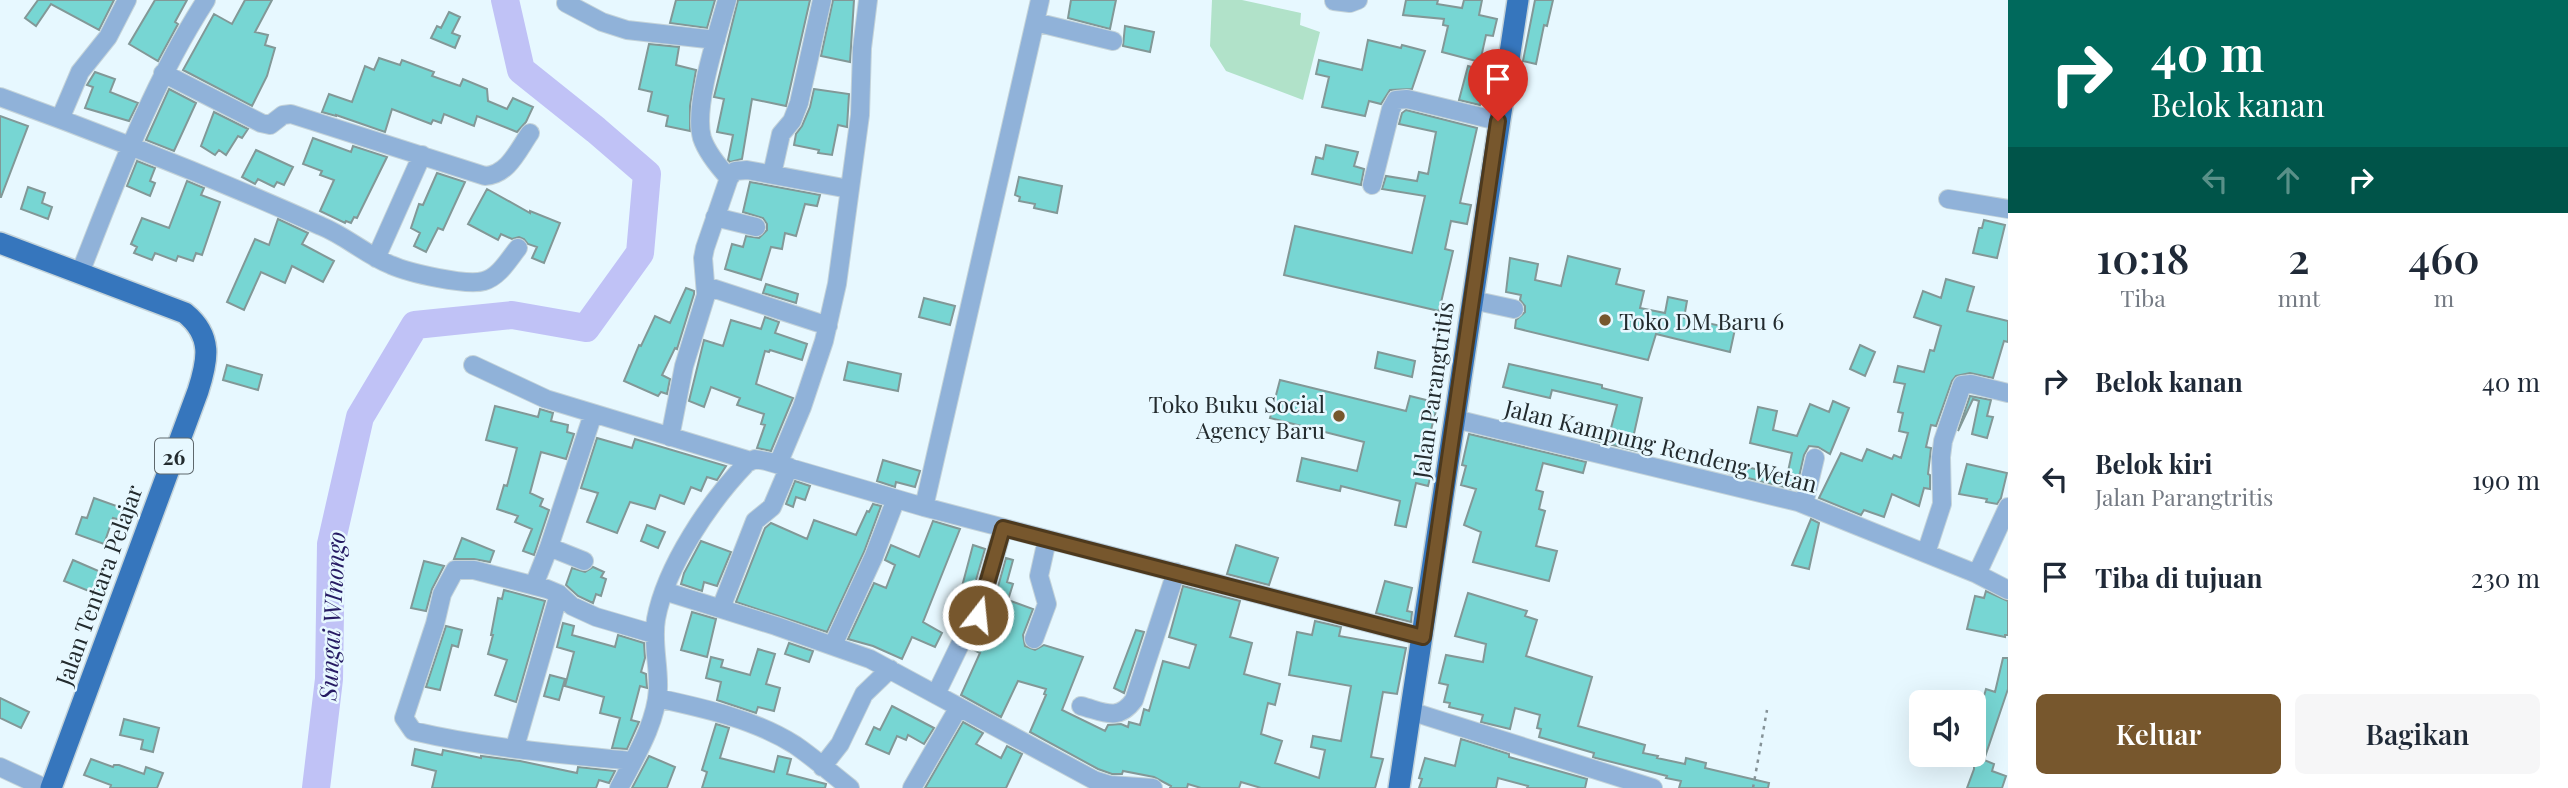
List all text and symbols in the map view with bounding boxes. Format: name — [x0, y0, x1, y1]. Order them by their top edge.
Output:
text: 40 m — [2151, 19, 2264, 84]
icon: right — [2036, 28, 2127, 119]
pin — [1468, 49, 1528, 121]
icon: arrive — [1479, 60, 1517, 98]
text: Belok kanan — [2151, 82, 2325, 125]
icon: left — [2196, 161, 2234, 199]
icon: ahead — [2269, 161, 2307, 199]
icon: right — [2342, 161, 2380, 199]
text: 10:18 — [2096, 229, 2189, 285]
text: 2 — [2288, 229, 2310, 285]
text: 460 — [2409, 229, 2480, 285]
text: Tiba — [2120, 282, 2166, 313]
text: mnt — [2278, 282, 2320, 313]
text: m — [2434, 282, 2454, 313]
street label: Jalan Parangtritis — [1404, 300, 1460, 481]
place label: Toko DM Baru 6 — [1619, 305, 1784, 336]
marker: Toko DM Baru 6 — [1597, 312, 1613, 328]
icon: right — [2036, 362, 2074, 400]
text: Belok kanan — [2095, 364, 2243, 399]
text: 40 m — [2482, 364, 2540, 399]
place label: Toko Buku Social Agency Baru — [1149, 388, 1325, 445]
street label: Jalan Kampung Rendeng Wetan — [1501, 391, 1821, 499]
marker: Toko Buku Social Agency Baru — [1331, 408, 1347, 424]
road number: 26 — [155, 438, 193, 474]
text: Belok kiri — [2095, 446, 2212, 481]
icon: left — [2036, 460, 2074, 498]
text: 190 m — [2472, 462, 2540, 497]
street label: Jalan Tentara Pelajar — [47, 480, 149, 691]
text: Jalan Parangtritis — [2095, 481, 2273, 512]
water label: Sungai WInongo — [311, 531, 351, 702]
icon: arrive — [2036, 558, 2074, 596]
text: Tiba di tujuan — [2095, 560, 2263, 595]
text: 230 m — [2471, 560, 2540, 595]
position arrow — [941, 578, 1015, 652]
map controls — [1909, 690, 1986, 767]
button: sound — [1909, 690, 1986, 767]
button: Keluar — [2036, 694, 2281, 774]
button: Bagikan — [2295, 694, 2540, 774]

